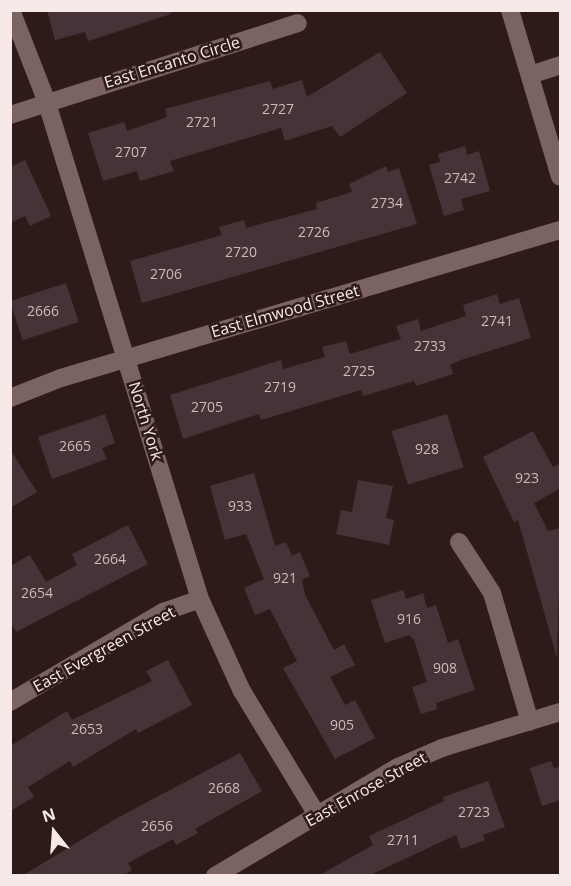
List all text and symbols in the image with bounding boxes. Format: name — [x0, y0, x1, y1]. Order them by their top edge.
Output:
street label: East Encanto Circle — [102, 32, 242, 92]
house number: 2727 — [262, 101, 294, 117]
house number: 2721 — [186, 114, 218, 130]
house number: 2707 — [115, 144, 147, 160]
house number: 2742 — [444, 170, 476, 186]
house number: 2734 — [371, 195, 403, 211]
house number: 2726 — [298, 224, 330, 240]
house number: 2720 — [225, 244, 257, 260]
house number: 2706 — [150, 266, 182, 282]
street label: East Elmwood Street — [209, 281, 361, 341]
house number: 2666 — [27, 303, 59, 319]
house number: 2741 — [481, 313, 513, 329]
house number: 2733 — [414, 338, 446, 354]
house number: 2725 — [343, 363, 375, 379]
street label: North York — [125, 379, 167, 463]
house number: 2719 — [264, 379, 296, 395]
house number: 2705 — [191, 399, 223, 415]
house number: 2665 — [59, 438, 91, 454]
house number: 928 — [415, 441, 439, 457]
house number: 923 — [515, 470, 539, 486]
house number: 933 — [228, 498, 252, 514]
house number: 2664 — [94, 551, 126, 567]
house number: 921 — [273, 570, 297, 586]
house number: 2654 — [21, 585, 53, 601]
street label: East Evergreen Street — [30, 602, 178, 696]
house number: 916 — [397, 611, 421, 627]
house number: 908 — [433, 660, 457, 676]
house number: 905 — [330, 717, 354, 733]
house number: 2653 — [71, 721, 103, 737]
street label: East Enrose Street — [302, 748, 430, 830]
house number: 2668 — [208, 780, 240, 796]
north arrow — [24, 802, 84, 862]
text: N — [39, 802, 58, 827]
house number: 2723 — [458, 804, 490, 820]
house number: 2656 — [141, 818, 173, 834]
house number: 2711 — [387, 832, 419, 848]

